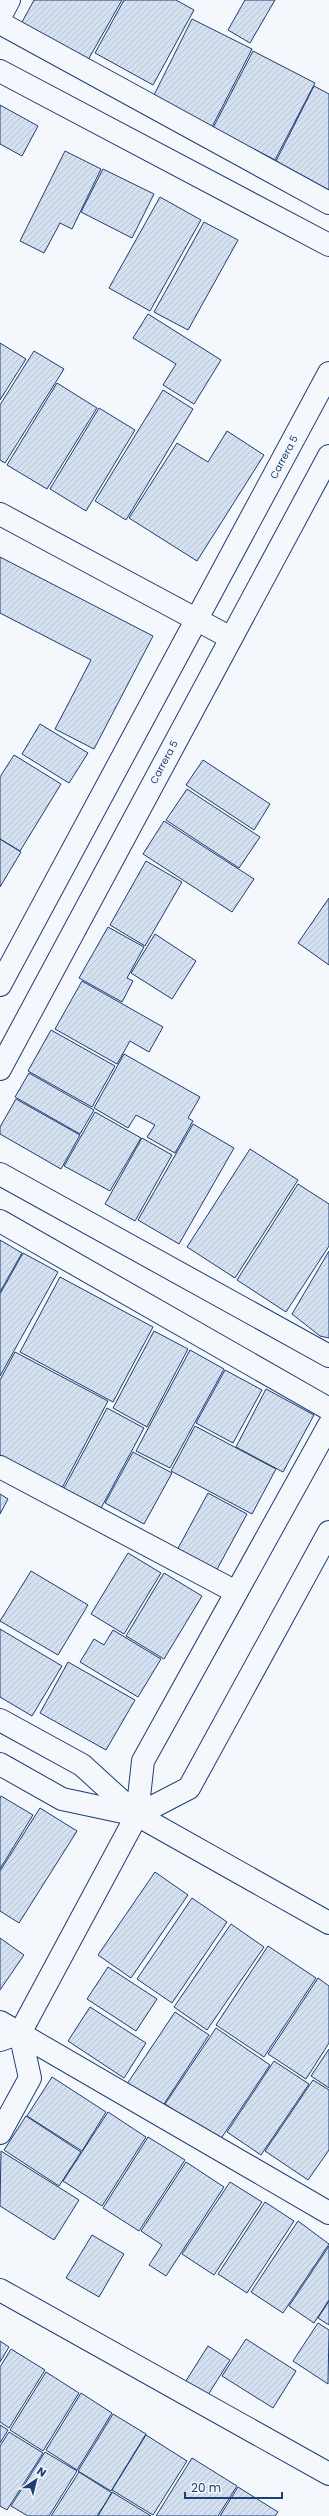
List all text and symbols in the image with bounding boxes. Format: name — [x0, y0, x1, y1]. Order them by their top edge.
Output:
street label: Carrera 5 — [266, 432, 302, 482]
street label: Carrera 5 — [146, 737, 182, 787]
north arrow — [16, 2460, 56, 2500]
text: N — [34, 2463, 50, 2481]
scale bar — [185, 2474, 282, 2500]
text: 20 m — [191, 2479, 221, 2496]

